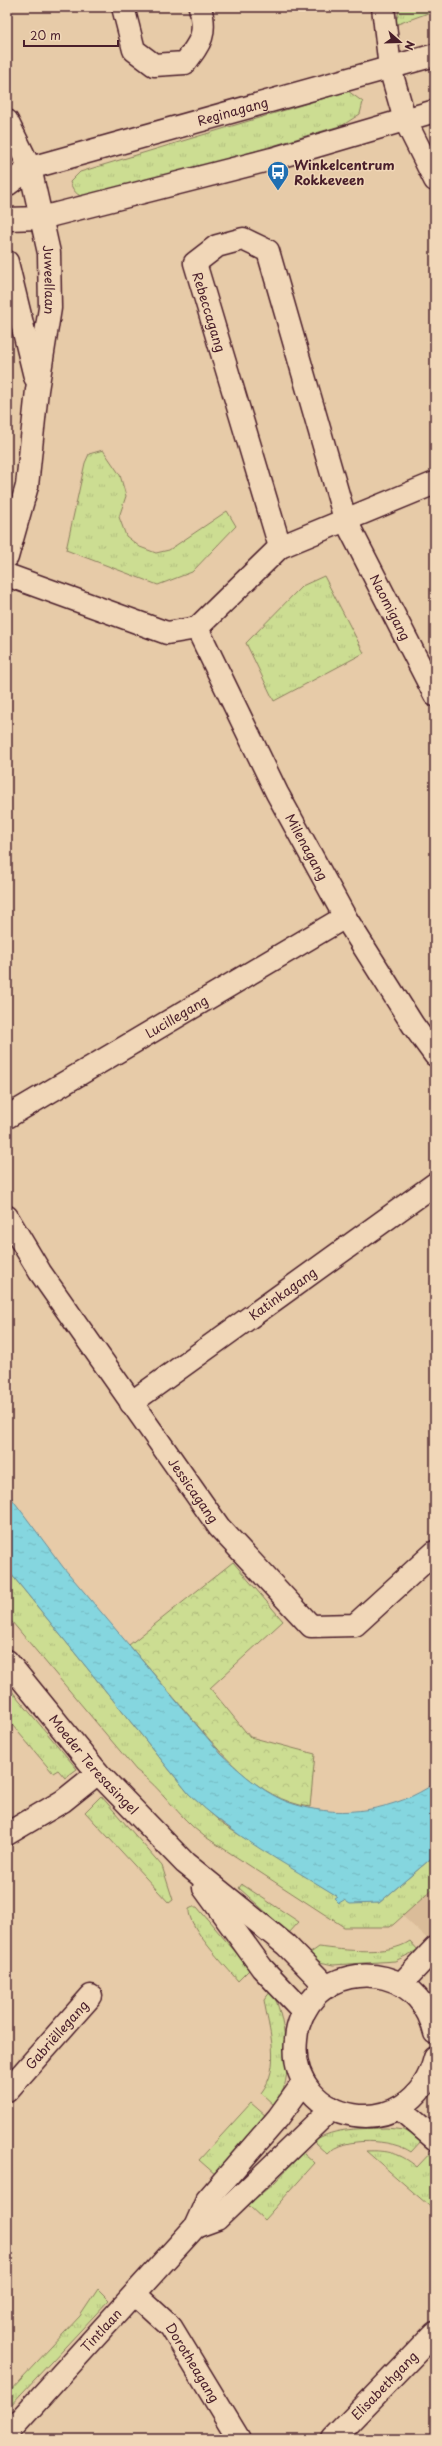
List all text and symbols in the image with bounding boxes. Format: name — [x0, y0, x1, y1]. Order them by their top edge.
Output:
scale bar — [24, 22, 118, 48]
north arrow — [380, 22, 420, 62]
text: 20 m — [30, 26, 61, 44]
text: N — [400, 39, 419, 53]
street label: Reginagang — [195, 92, 270, 130]
place label: Winkelcentrum Rokkeveen — [294, 155, 395, 189]
bus stop icon: Winkelcentrum Rokkeveen — [265, 159, 291, 192]
street label: Juweellaan — [38, 243, 60, 316]
street label: Rebeccagang — [188, 269, 231, 354]
street label: Naomigang — [366, 571, 416, 644]
street label: Milenagang — [281, 810, 333, 883]
street label: Lucillegang — [141, 990, 211, 1042]
street label: Katinkagang — [245, 1262, 320, 1324]
street label: Jessicagang — [164, 1454, 223, 1527]
street label: Moeder Teresasingel — [45, 1710, 143, 1818]
street label: Gabriëllegang — [20, 1996, 92, 2073]
street label: Tintlaan — [76, 2304, 126, 2356]
street label: Dorotheagang — [161, 2319, 225, 2406]
street label: Elisabethgang — [346, 2347, 422, 2424]

